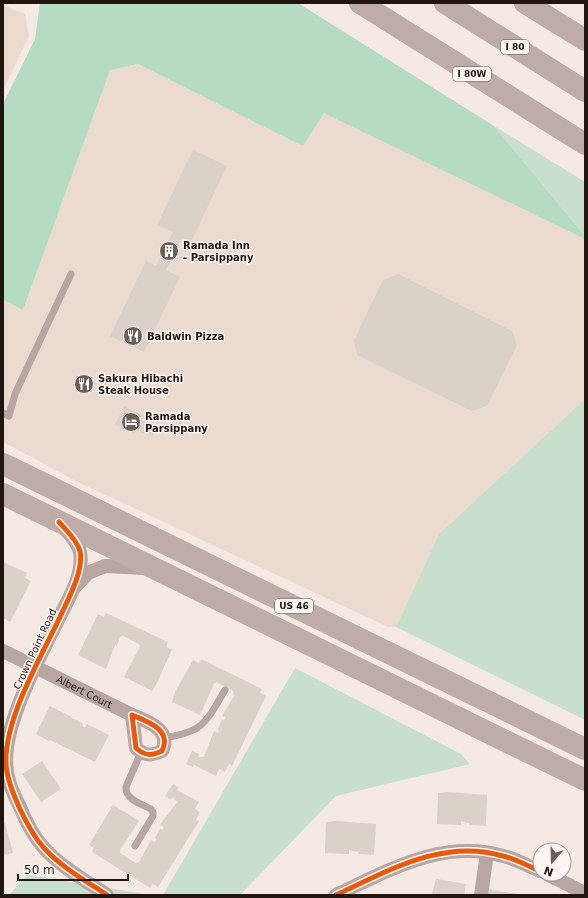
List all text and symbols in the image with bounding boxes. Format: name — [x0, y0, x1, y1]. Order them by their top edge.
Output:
road number: I 80 — [501, 40, 529, 54]
road number: I 80W — [453, 67, 491, 81]
building icon: Ramada Inn - Parsippany — [158, 240, 180, 262]
place label: Ramada Inn - Parsippany — [183, 240, 254, 263]
restaurant icon: Baldwin Pizza — [122, 325, 144, 347]
place label: Baldwin Pizza — [147, 331, 224, 342]
restaurant icon: Sakura Hibachi Steak House — [73, 373, 95, 395]
place label: Sakura Hibachi Steak House — [98, 373, 183, 396]
hotel icon: Ramada Parsippany — [120, 411, 142, 433]
place label: Ramada Parsippany — [145, 411, 208, 434]
road number: US 46 — [275, 599, 313, 613]
street label: Crown Point Road — [11, 607, 59, 691]
street label: Albert Court — [55, 673, 114, 710]
north arrow — [532, 842, 572, 882]
scale bar — [18, 856, 128, 882]
text: 50 m — [24, 863, 55, 877]
text: N — [542, 863, 555, 879]

